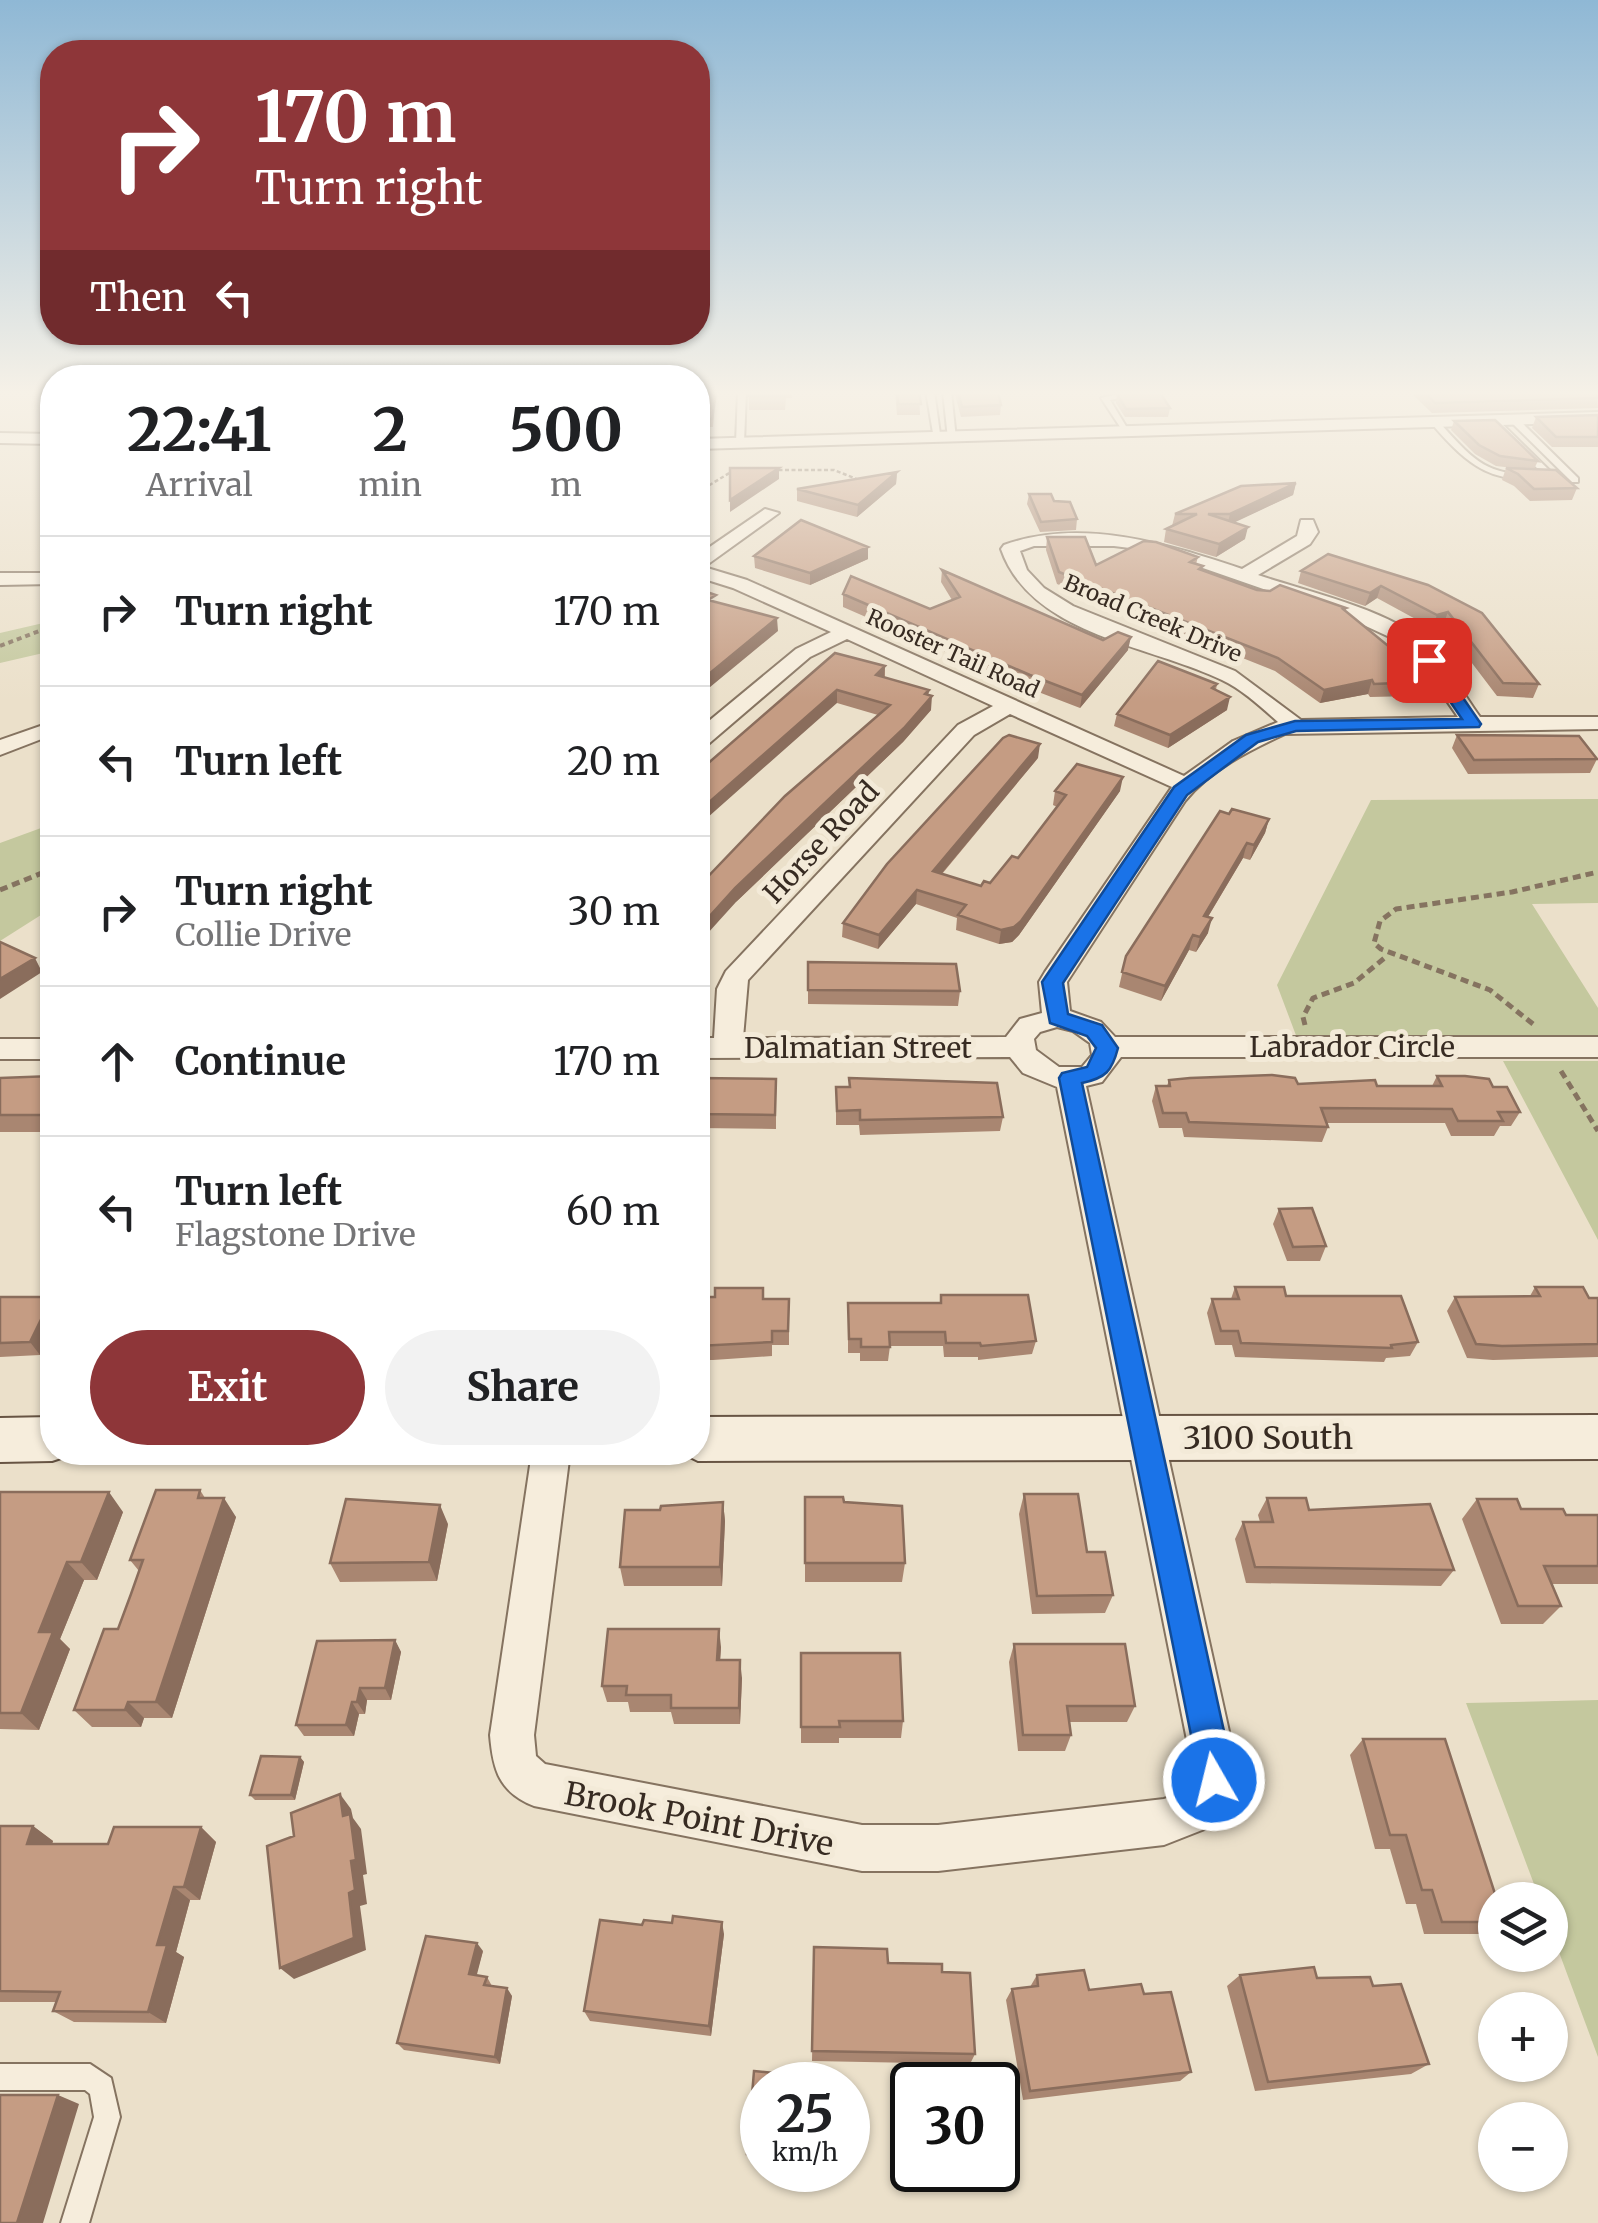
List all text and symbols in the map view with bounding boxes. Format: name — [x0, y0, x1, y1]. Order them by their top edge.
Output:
text: 170 m — [255, 73, 456, 161]
icon: right — [90, 80, 220, 210]
text: Turn right — [255, 160, 483, 216]
icon: left — [207, 270, 262, 325]
text: Then — [90, 274, 187, 321]
text: 22:41 — [127, 392, 272, 467]
text: 2 — [373, 392, 408, 467]
text: 500 — [509, 392, 623, 467]
text: Arrival — [146, 465, 253, 505]
text: min — [359, 465, 422, 505]
text: m — [550, 465, 582, 505]
street label: Broad Creek Drive — [1060, 568, 1246, 668]
icon: right — [90, 584, 145, 639]
text: Turn right — [175, 588, 373, 635]
text: 170 m — [553, 588, 660, 635]
street label: Rooster Tail Road — [862, 602, 1044, 704]
pin — [1387, 618, 1472, 703]
icon: arrive — [1402, 633, 1457, 688]
icon: left — [90, 734, 145, 789]
text: Turn left — [175, 738, 342, 785]
text: 20 m — [567, 738, 660, 785]
street label: Horse Road — [755, 773, 887, 910]
text: Turn right — [175, 868, 373, 915]
icon: right — [90, 884, 145, 939]
text: 30 m — [567, 888, 660, 935]
text: Collie Drive — [175, 915, 351, 955]
street label: Labrador Circle — [1249, 1029, 1455, 1065]
street label: Dalmatian Street — [744, 1030, 972, 1066]
icon: ahead — [90, 1034, 145, 1089]
text: Continue — [175, 1038, 346, 1085]
text: 170 m — [553, 1038, 660, 1085]
text: Turn left — [175, 1168, 342, 1215]
icon: left — [90, 1184, 145, 1239]
text: 60 m — [566, 1188, 660, 1235]
text: Flagstone Drive — [175, 1215, 416, 1255]
button: Exit — [90, 1330, 365, 1445]
button: Share — [385, 1330, 660, 1445]
street label: 3100 South — [1183, 1418, 1353, 1458]
position arrow — [1162, 1728, 1266, 1832]
street label: Brook Point Drive — [561, 1773, 837, 1865]
map controls — [1478, 1882, 1568, 2192]
button: layers — [1478, 1882, 1568, 1972]
button: + — [1478, 1992, 1568, 2082]
speed limit sign: 30 — [890, 2062, 1020, 2192]
text: 25 — [776, 2083, 834, 2146]
button: − — [1478, 2102, 1568, 2192]
text: km/h — [772, 2136, 838, 2168]

